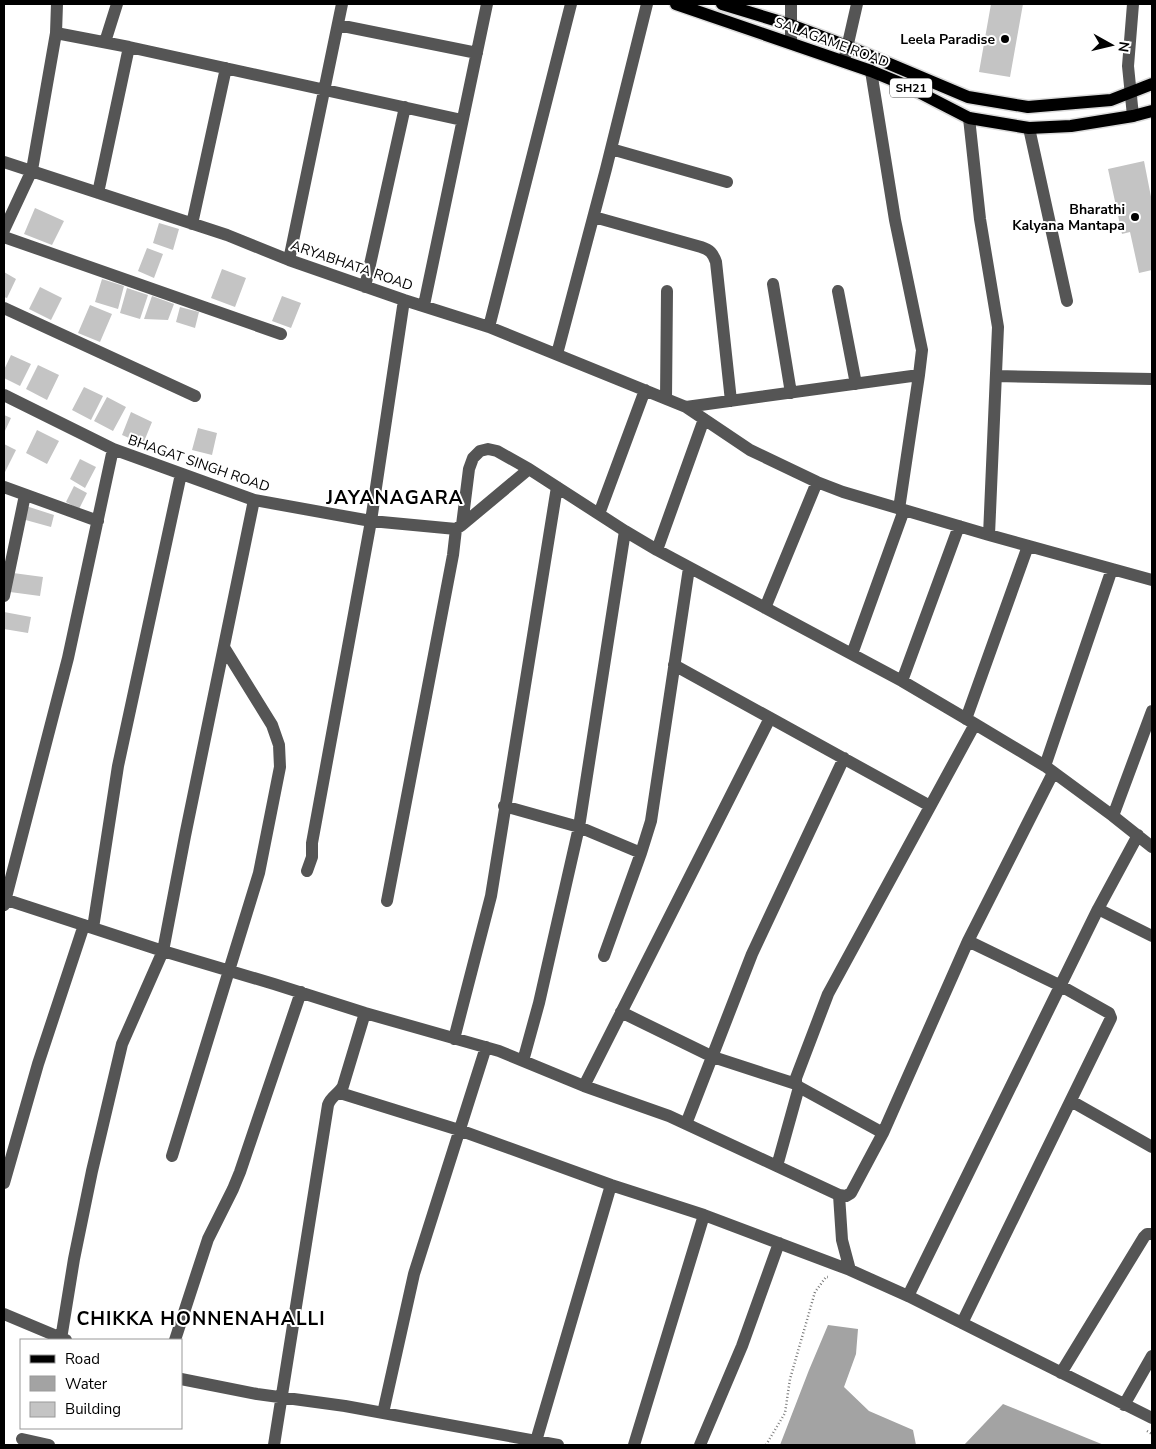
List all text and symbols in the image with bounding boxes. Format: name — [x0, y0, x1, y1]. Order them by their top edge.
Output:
street label: SALAGAME ROAD — [772, 13, 892, 72]
north arrow — [1086, 20, 1136, 70]
place label: Leela Paradise — [900, 30, 995, 49]
marker: Leela Paradise — [999, 33, 1011, 45]
text: N — [1113, 40, 1134, 53]
road number: SH21 — [890, 78, 932, 98]
place label: Bharathi Kalyana Mantapa — [1012, 200, 1125, 235]
marker: Bharathi Kalyana Mantapa — [1129, 211, 1141, 223]
street label: ARYABHATA ROAD — [288, 236, 415, 295]
street label: BHAGAT SINGH ROAD — [125, 430, 272, 497]
district label: JAYANAGARA — [325, 485, 464, 511]
district label: CHIKKA HONNENAHALLI — [76, 1306, 326, 1332]
legend — [20, 1339, 182, 1429]
text: Road — [65, 1349, 100, 1369]
text: Water — [65, 1374, 108, 1394]
text: Building — [65, 1399, 121, 1419]

